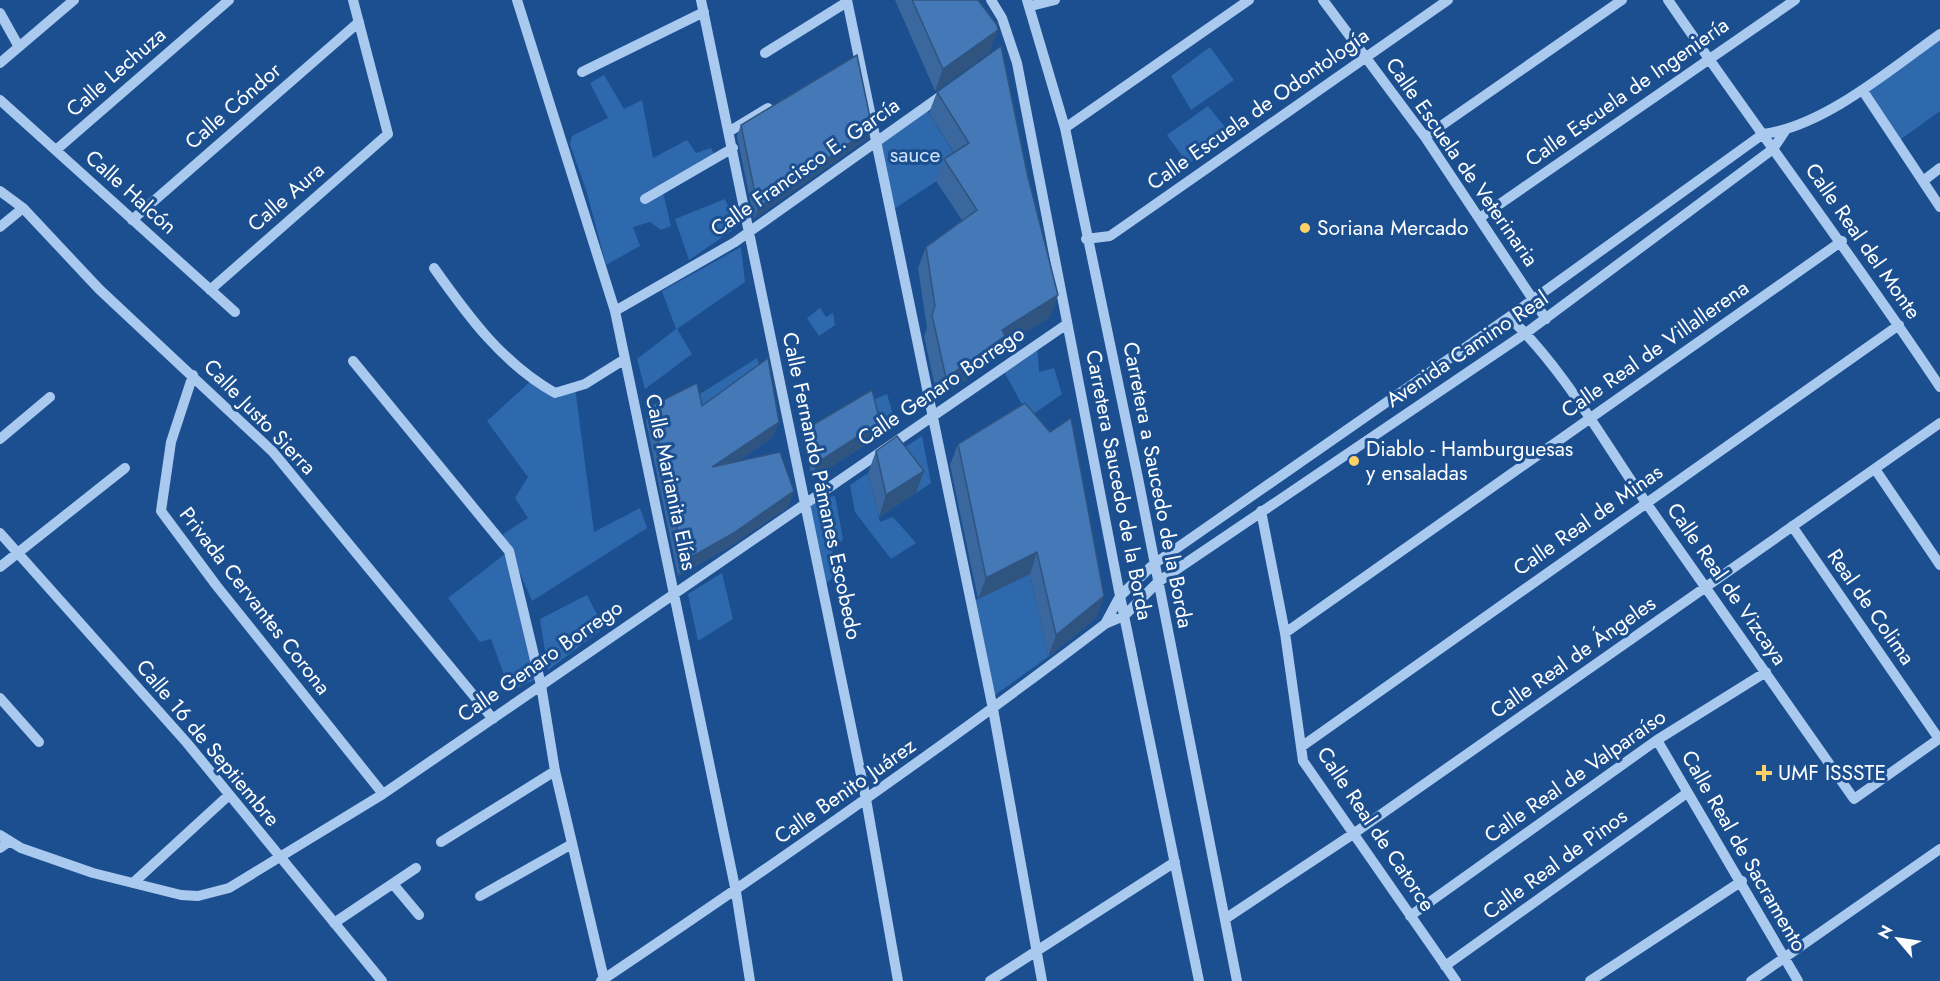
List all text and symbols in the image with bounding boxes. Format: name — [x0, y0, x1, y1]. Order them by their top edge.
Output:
street label: Calle Escuela de Ingeniería — [1519, 10, 1735, 174]
street label: Calle Lechuza — [60, 20, 172, 124]
street label: Calle Escuela de Odontología — [1141, 21, 1375, 197]
street label: Calle Escuela de Veterinaria — [1378, 51, 1546, 273]
street label: Calle Cóndor — [178, 55, 288, 156]
street label: Calle Francisco E. García — [704, 90, 906, 244]
park label: sauce — [890, 140, 940, 170]
street label: Calle Halcón — [79, 143, 183, 241]
street label: Calle Aura — [241, 155, 331, 239]
street label: Calle Real del Monte — [1798, 157, 1928, 325]
place label: Soriana Mercado — [1317, 213, 1468, 243]
marker: Soriana Mercado — [1298, 221, 1312, 235]
street label: Calle Real de Villallerena — [1555, 273, 1755, 425]
street label: Avenida Camino Real — [1380, 283, 1554, 415]
street label: Calle Genaro Borrego — [852, 319, 1030, 453]
street label: Calle Fernando Pámanes Escobedo — [775, 330, 869, 642]
street label: Carretera a Saucedo de la Borda — [1115, 339, 1201, 631]
street label: Carretera Saucedo de la Borda — [1078, 347, 1160, 623]
street label: Calle Justo Sierra — [197, 352, 323, 482]
street label: Calle Marianita Elías — [638, 391, 704, 573]
place label: Diablo - Hamburguesas y ensaladas — [1366, 434, 1573, 488]
marker: Diablo - Hamburguesas y ensaladas — [1347, 454, 1361, 468]
street label: Calle Real de Minas — [1507, 457, 1669, 583]
street label: Calle Real de Vizcaya — [1660, 497, 1794, 671]
street label: Privada Cervantes Corona — [172, 501, 338, 701]
street label: Real de Colima — [1820, 543, 1922, 671]
street label: Calle Real de Ángeles — [1484, 589, 1662, 725]
street label: Calle Genaro Borrego — [451, 593, 629, 729]
street label: Calle 16 de Septiembre — [129, 653, 287, 833]
street label: Calle Real de Valparaíso — [1478, 702, 1672, 850]
street label: Calle Benito Juárez — [768, 731, 922, 851]
street label: Calle Real de Catorce — [1310, 741, 1442, 917]
street label: Calle Real de Sacramento — [1674, 745, 1814, 957]
place label: UMF ISSSTE — [1778, 758, 1886, 788]
marker: UMF ISSSTE — [1755, 764, 1773, 782]
street label: Calle Real de Pinos — [1477, 801, 1633, 927]
north arrow — [1868, 909, 1928, 969]
text: N — [1872, 921, 1898, 943]

